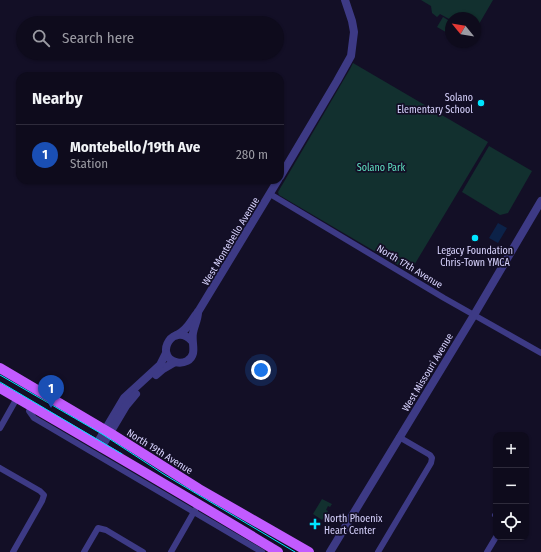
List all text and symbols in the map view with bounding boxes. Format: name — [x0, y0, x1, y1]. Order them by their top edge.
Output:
north arrow — [445, 12, 481, 48]
search box — [16, 16, 284, 60]
icon: search — [30, 27, 52, 49]
text: Search here — [62, 29, 134, 47]
text: Nearby — [32, 88, 83, 109]
place label: Solano Elementary School — [397, 92, 473, 116]
marker: Solano Elementary School — [476, 98, 486, 108]
text: Montebello/19th Ave — [70, 138, 200, 156]
text: 1 — [42, 147, 48, 162]
text: 280 m — [236, 147, 268, 162]
text: Station — [70, 156, 108, 171]
park label: Solano Park — [357, 162, 406, 174]
street label: West Montebello Avenue — [200, 195, 262, 288]
marker: Legacy Foundation Chris-Town YMCA — [470, 233, 480, 243]
street label: North 17th Avenue — [374, 243, 445, 291]
place label: Legacy Foundation Chris-Town YMCA — [437, 245, 513, 269]
street label: West Missouri Avenue — [400, 331, 456, 414]
your location — [251, 360, 271, 380]
pin: 1 — [38, 375, 64, 408]
street label: North 19th Avenue — [124, 427, 195, 477]
map controls — [493, 432, 529, 540]
button: + — [493, 432, 529, 468]
button: − — [493, 468, 529, 504]
button: locate — [493, 504, 529, 540]
place label: North Phoenix Heart Center — [324, 513, 383, 537]
marker: North Phoenix Heart Center — [309, 518, 321, 530]

